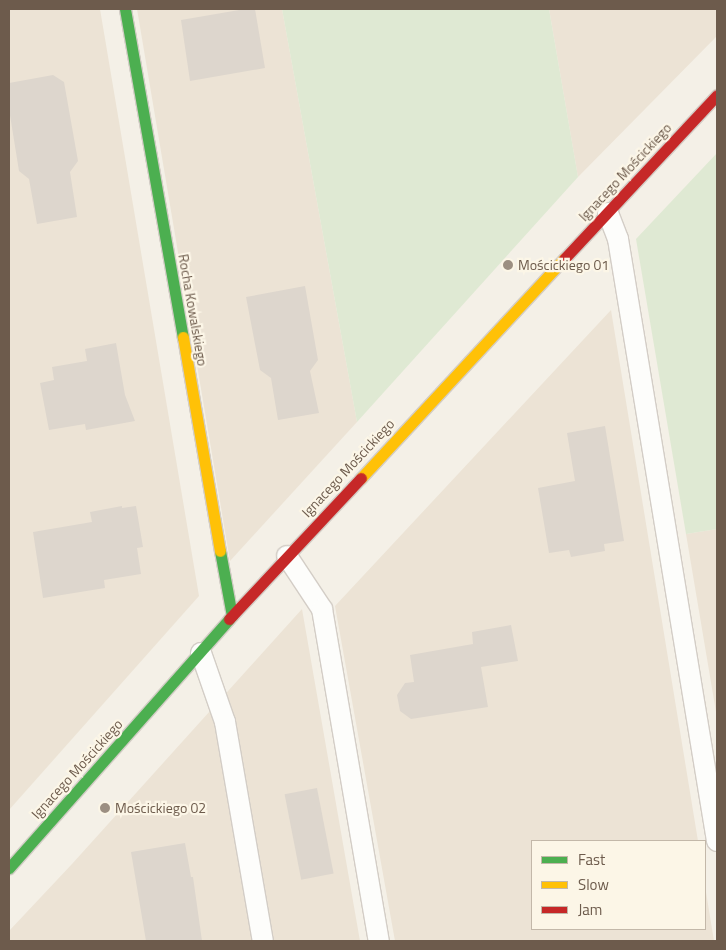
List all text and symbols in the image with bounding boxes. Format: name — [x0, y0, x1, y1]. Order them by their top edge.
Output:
street label: Ignacego Mościckiego — [575, 119, 675, 225]
street label: Rocha Kowalskiego — [175, 253, 211, 367]
place label: Mościckiego 01 — [518, 257, 609, 273]
marker: Mościckiego 01 — [502, 259, 514, 271]
street label: Ignacego Mościckiego — [298, 415, 398, 521]
street label: Ignacego Mościckiego — [28, 716, 126, 822]
place label: Mościckiego 02 — [115, 800, 206, 816]
marker: Mościckiego 02 — [99, 802, 111, 814]
legend — [531, 840, 706, 930]
text: Fast — [578, 848, 605, 871]
text: Slow — [578, 873, 609, 896]
text: Jam — [578, 898, 602, 921]

